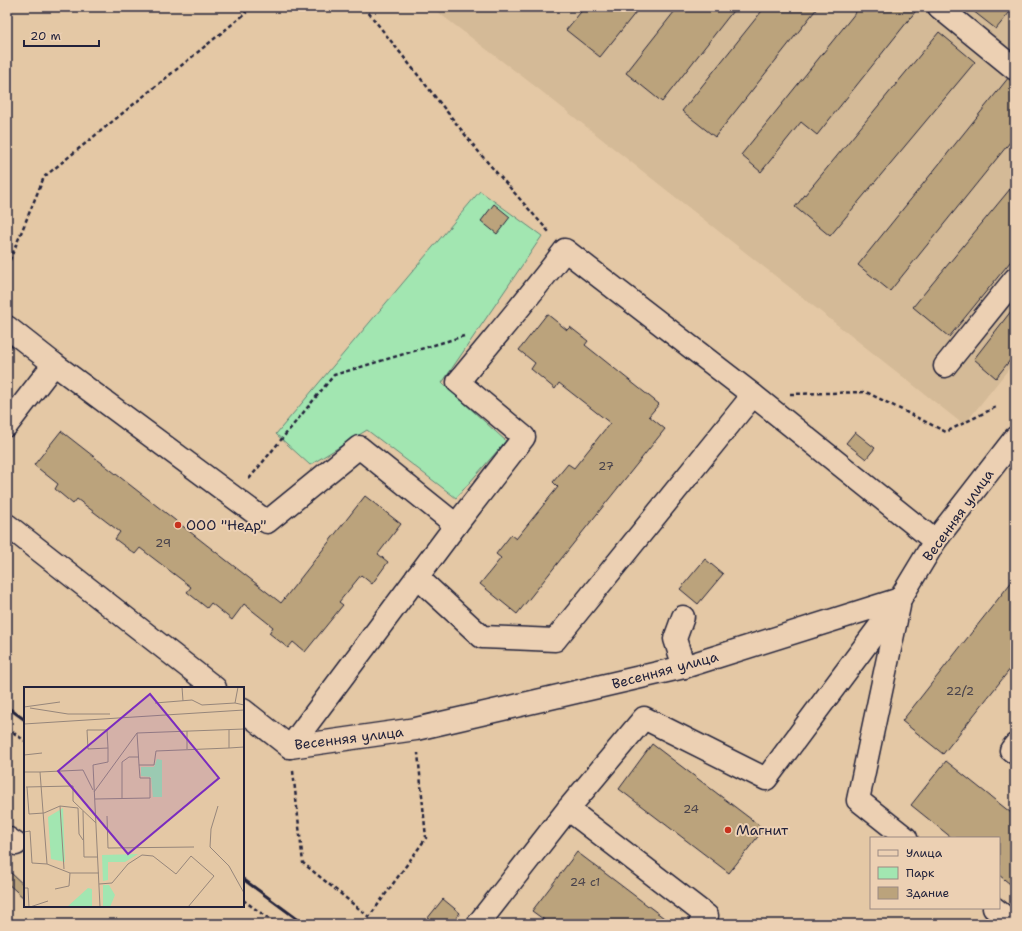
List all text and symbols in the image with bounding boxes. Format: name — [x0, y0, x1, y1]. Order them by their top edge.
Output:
scale bar — [24, 22, 99, 48]
text: 20 m — [30, 28, 61, 44]
house number: 27 — [598, 458, 614, 474]
street label: Весенняя улица — [919, 465, 998, 565]
place label: ООО "Недр" — [186, 516, 267, 534]
marker: ООО "Недр" — [173, 520, 183, 530]
house number: 29 — [155, 535, 171, 551]
street label: Весенняя улица — [610, 647, 720, 693]
house number: 22/2 — [946, 683, 974, 699]
inset map — [24, 687, 244, 907]
street label: Весенняя улица — [294, 722, 405, 754]
house number: 24 — [683, 801, 699, 817]
place label: Магнит — [736, 821, 789, 839]
marker: Магнит — [723, 825, 733, 835]
legend — [870, 837, 1000, 909]
text: Улица — [906, 845, 943, 861]
text: Парк — [906, 865, 935, 881]
house number: 24 с1 — [570, 874, 600, 890]
text: Здание — [906, 885, 950, 901]

